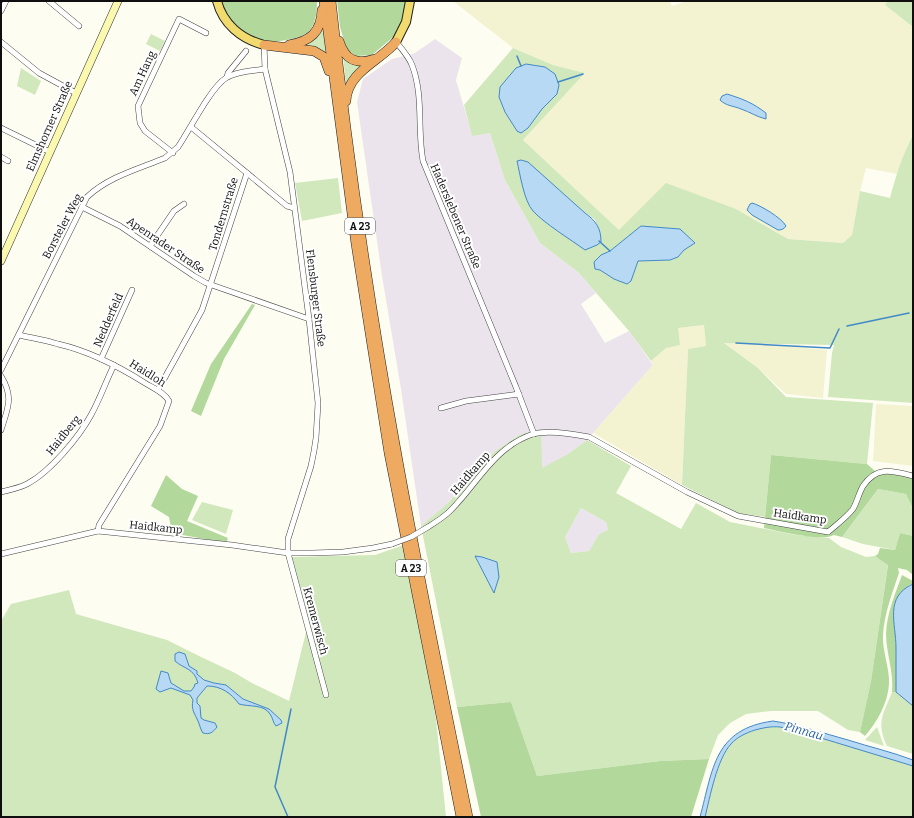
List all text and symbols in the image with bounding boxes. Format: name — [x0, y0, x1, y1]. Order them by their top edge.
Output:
street label: Am Hang — [126, 49, 158, 98]
street label: Elmshorner Straße — [24, 79, 75, 173]
street label: Haderslebener Straße — [428, 162, 484, 271]
street label: Tondernstraße — [206, 176, 241, 252]
street label: Borsteler Weg — [40, 191, 85, 261]
street label: Apenrader Straße — [124, 215, 207, 276]
road number: A 23 — [345, 218, 375, 234]
street label: Flensburger Straße — [303, 248, 328, 348]
street label: Nedderfeld — [91, 291, 126, 349]
street label: Haidloh — [127, 357, 169, 390]
street label: Haidberg — [43, 413, 83, 458]
street label: Haidkamp — [448, 449, 493, 498]
street label: Haidkamp — [773, 506, 828, 527]
street label: Haidkamp — [129, 518, 184, 537]
road number: A 23 — [396, 560, 426, 576]
street label: Kremerwisch — [300, 586, 331, 656]
water label: Pinnau — [783, 719, 825, 743]

